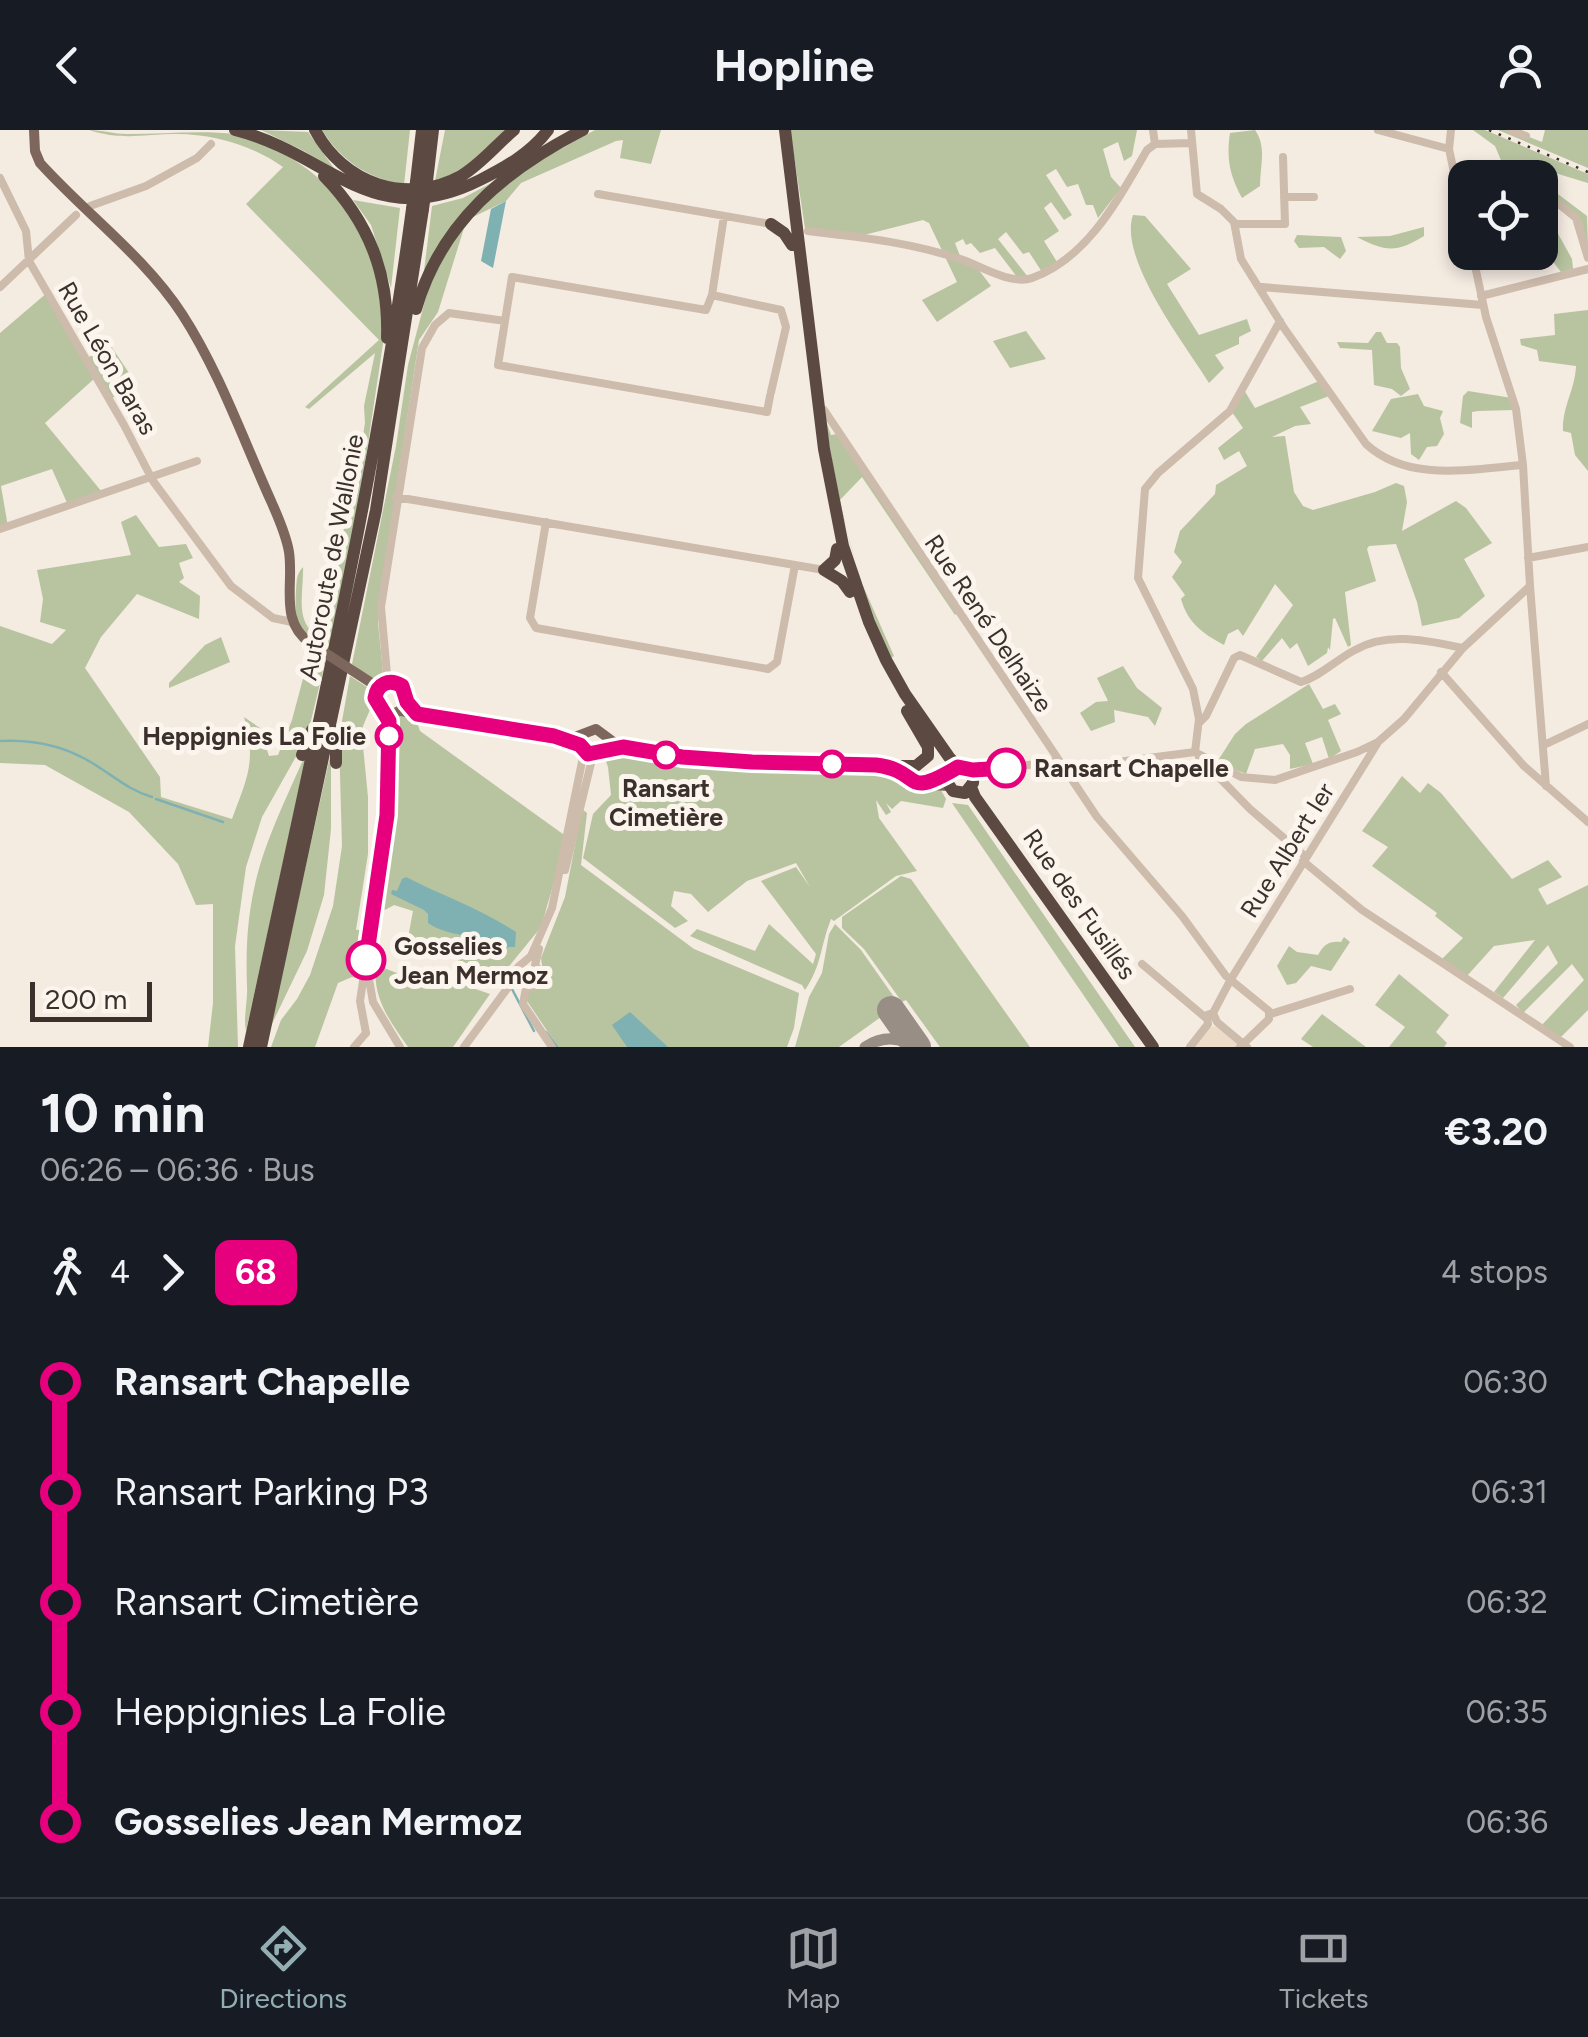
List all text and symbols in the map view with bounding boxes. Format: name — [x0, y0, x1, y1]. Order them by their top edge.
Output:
icon: back — [40, 38, 95, 93]
text: Hopline — [714, 38, 874, 92]
icon: person — [1493, 38, 1548, 93]
map controls — [1448, 160, 1558, 270]
button: locate — [1448, 160, 1558, 270]
street label: Rue Léon Baras — [52, 276, 164, 440]
street label: Autoroute de Wallonie — [292, 431, 370, 683]
street label: Rue René Delhaize — [919, 529, 1059, 717]
place label: Heppignies La Folie — [142, 721, 366, 751]
marker: Heppignies La Folie — [376, 723, 402, 749]
marker: Ransart Cimetière — [653, 742, 679, 768]
marker: Ransart Chapelle — [987, 749, 1025, 787]
unlabelled marker — [819, 751, 845, 777]
place label: Ransart Chapelle — [1034, 753, 1229, 783]
place label: Ransart Cimetière — [609, 773, 723, 832]
street label: Rue Albert Ier — [1234, 777, 1341, 923]
street label: Rue des Fusillés — [1017, 823, 1143, 985]
place label: Gosselies Jean Mermoz — [394, 931, 548, 990]
marker: Gosselies Jean Mermoz — [347, 941, 385, 979]
scale bar — [30, 977, 152, 1021]
text: 200 m — [45, 982, 127, 1016]
text: 10 min — [40, 1080, 206, 1146]
text: €3.20 — [1444, 1109, 1548, 1155]
text: 06:26 – 06:36 · Bus — [40, 1151, 315, 1189]
icon: walk — [40, 1245, 95, 1300]
icon: forward — [145, 1245, 200, 1300]
text: 68 — [235, 1251, 277, 1293]
text: 4 — [110, 1253, 130, 1291]
text: 4 stops — [1441, 1253, 1548, 1291]
text: Ransart Chapelle — [114, 1359, 410, 1405]
text: 06:30 — [1463, 1363, 1548, 1401]
text: Ransart Parking P3 — [114, 1469, 429, 1515]
text: 06:31 — [1471, 1473, 1548, 1511]
text: Ransart Cimetière — [114, 1579, 419, 1625]
text: 06:32 — [1466, 1583, 1548, 1621]
text: Heppignies La Folie — [114, 1689, 446, 1735]
text: 06:35 — [1465, 1693, 1548, 1731]
text: Gosselies Jean Mermoz — [114, 1799, 522, 1845]
text: 06:36 — [1466, 1803, 1548, 1841]
tab: Directions — [219, 1921, 347, 2015]
tab: Map — [786, 1921, 841, 2015]
tab: Tickets — [1279, 1921, 1369, 2015]

